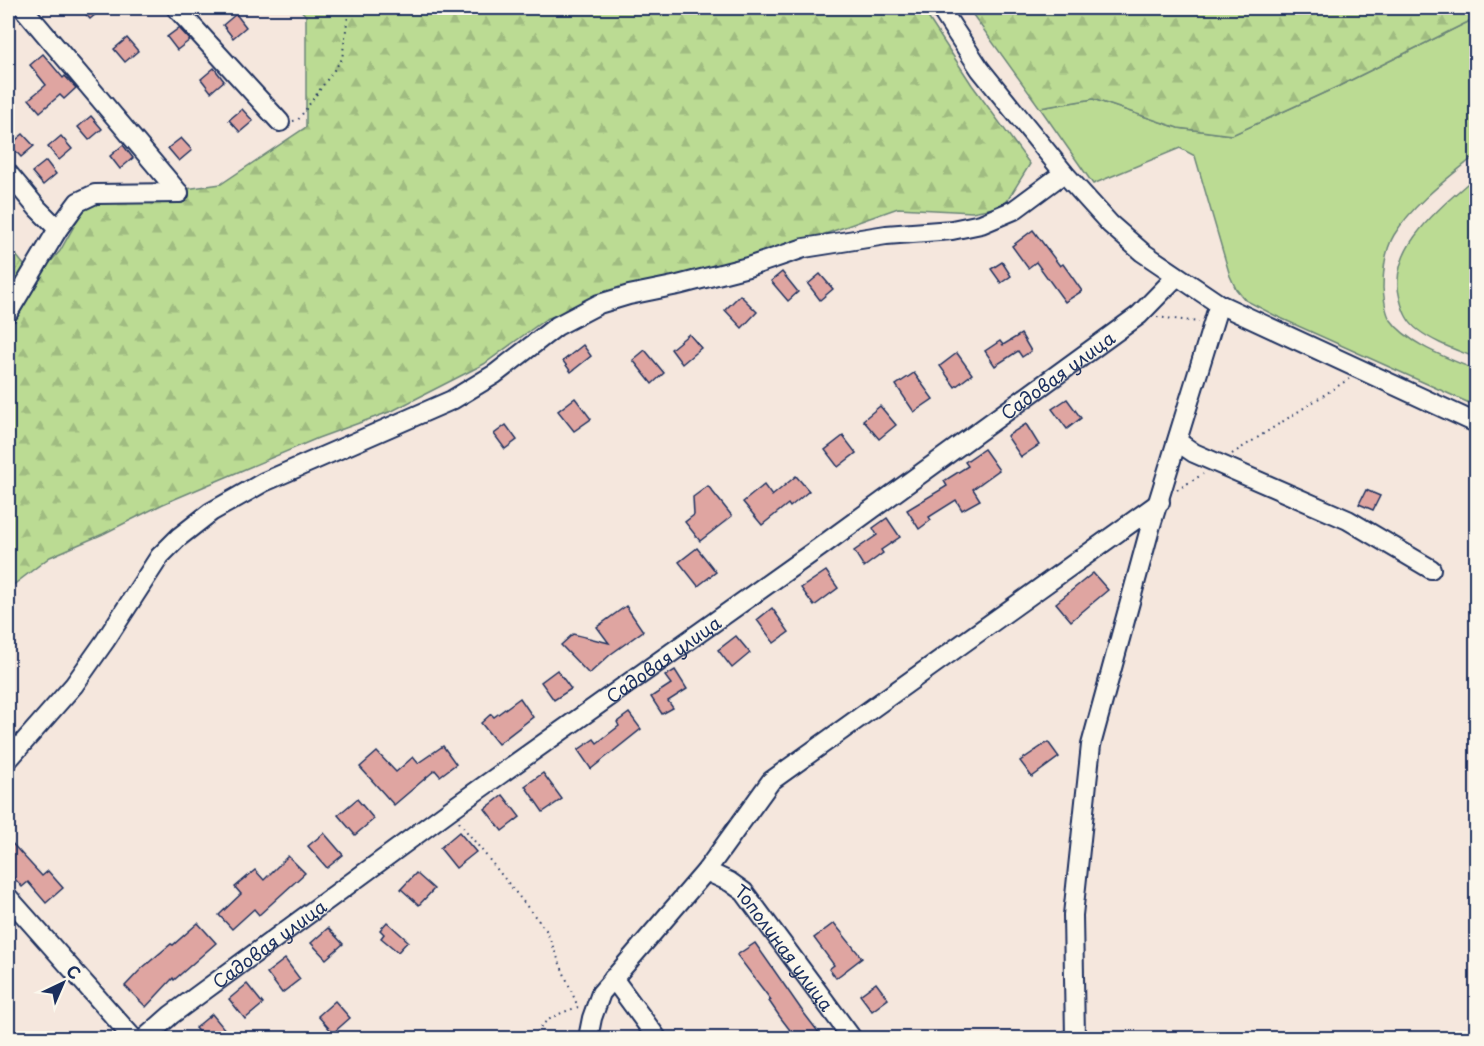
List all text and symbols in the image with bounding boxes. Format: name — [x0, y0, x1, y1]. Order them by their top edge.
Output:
street label: Садовая улица — [994, 323, 1120, 425]
street label: Садовая улица — [600, 608, 726, 709]
street label: Тополиная улица — [730, 877, 841, 1017]
street label: Садовая улица — [206, 892, 332, 994]
north arrow — [33, 953, 93, 1013]
text: С — [61, 959, 87, 984]

